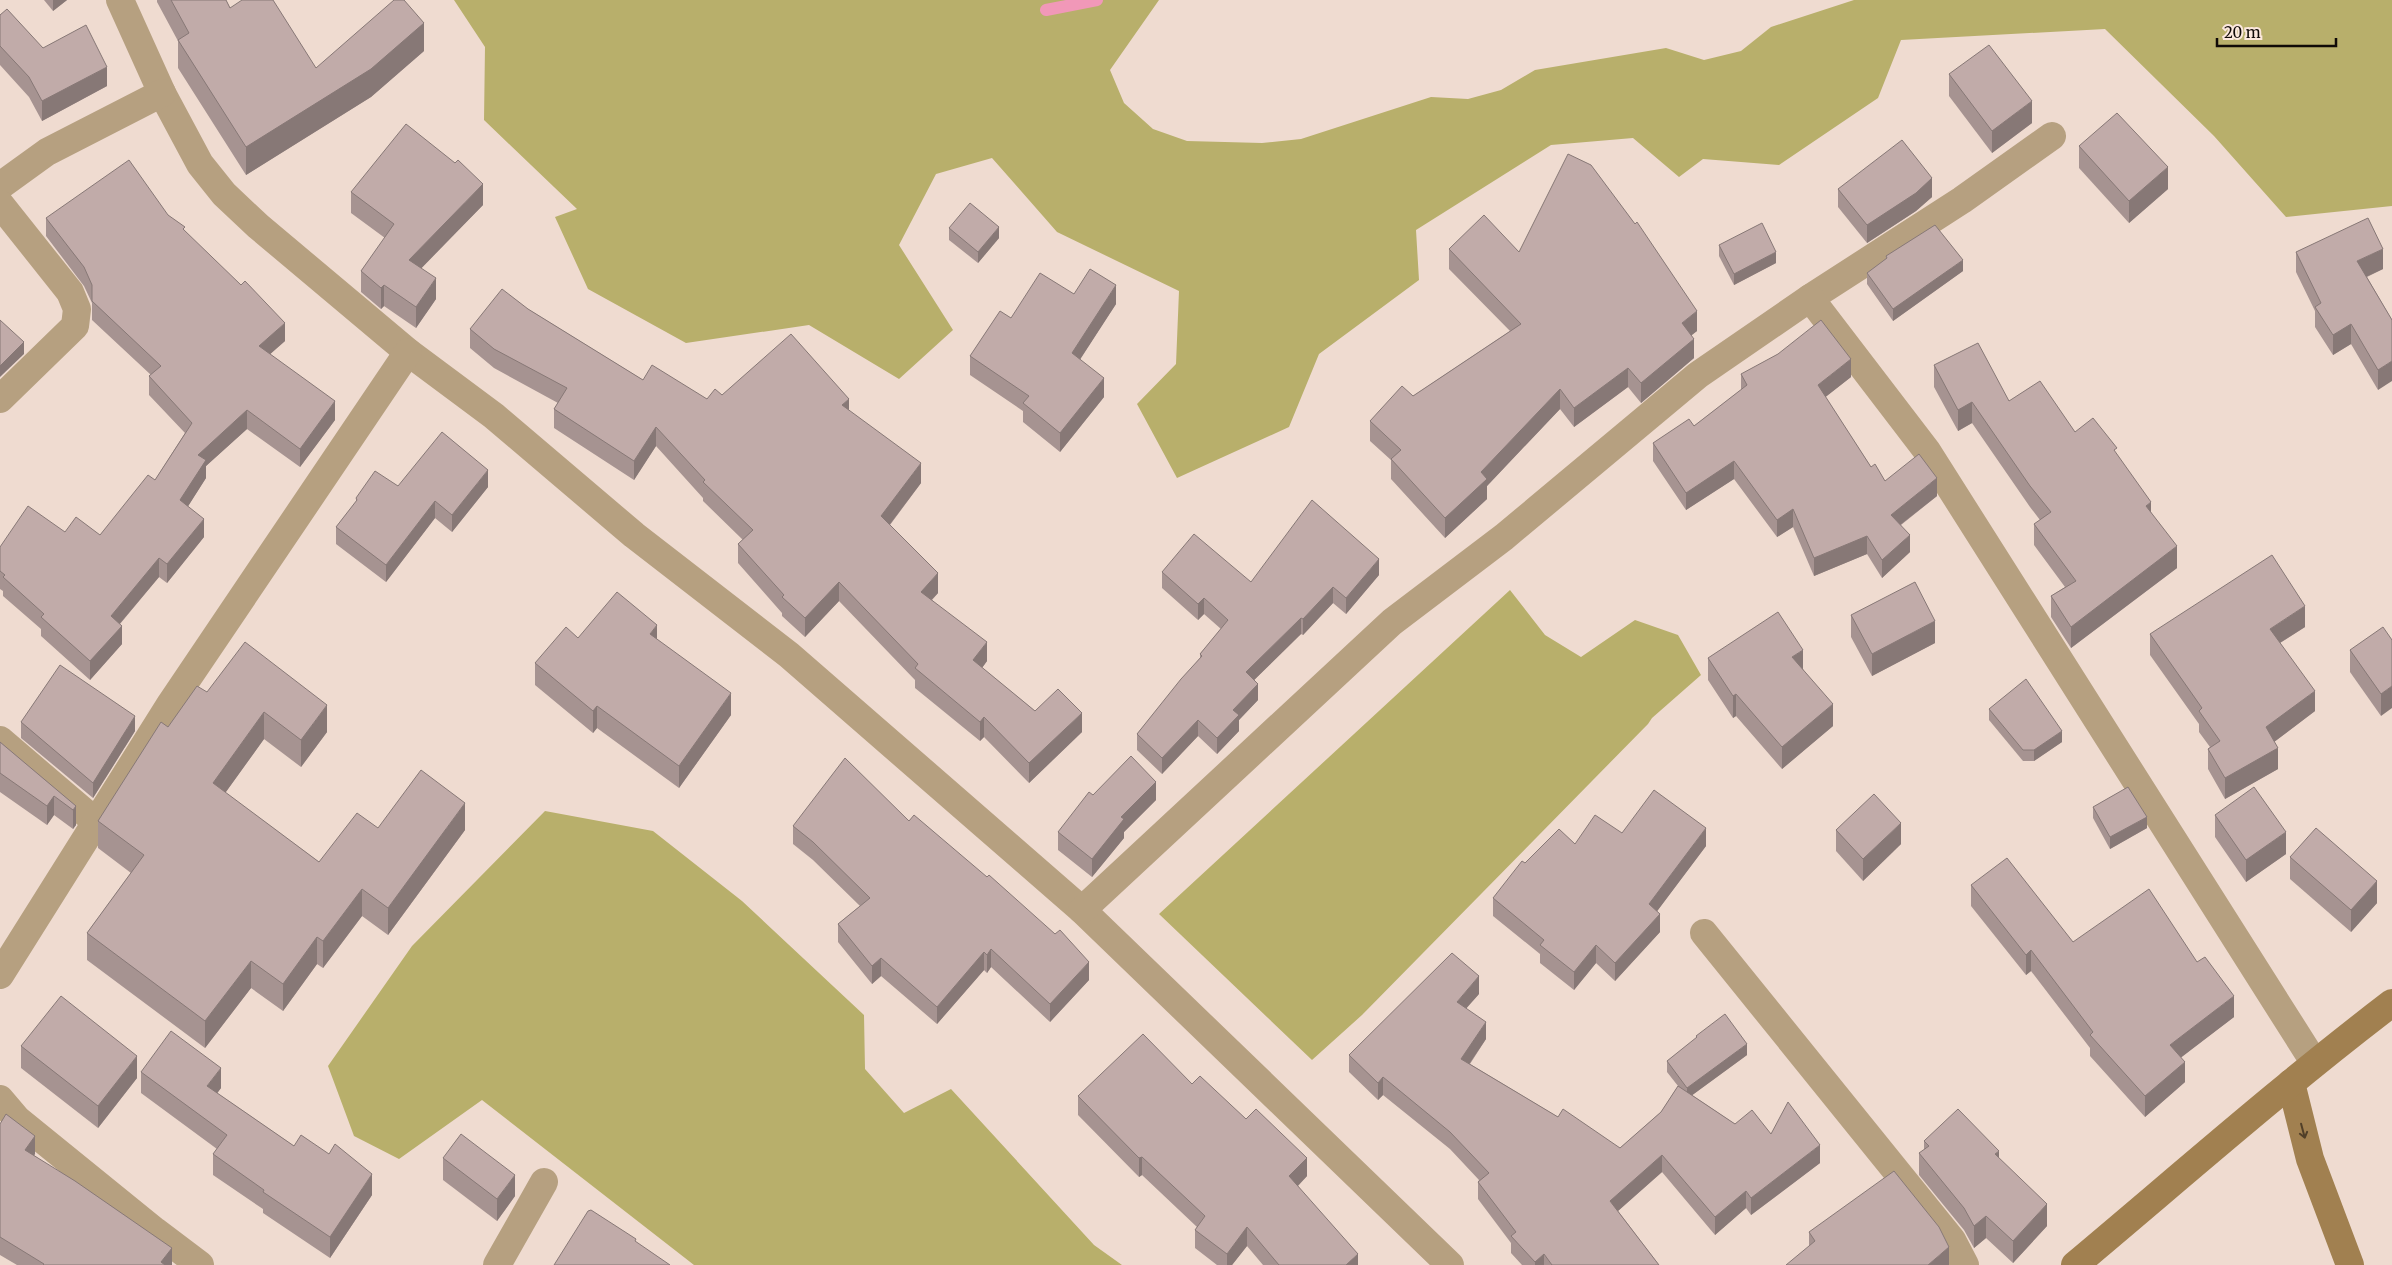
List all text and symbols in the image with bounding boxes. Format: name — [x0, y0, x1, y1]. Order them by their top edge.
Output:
scale bar — [2217, 15, 2336, 47]
text: 20 m — [2224, 23, 2261, 42]
one-way arrow — [2299, 1122, 2308, 1138]

